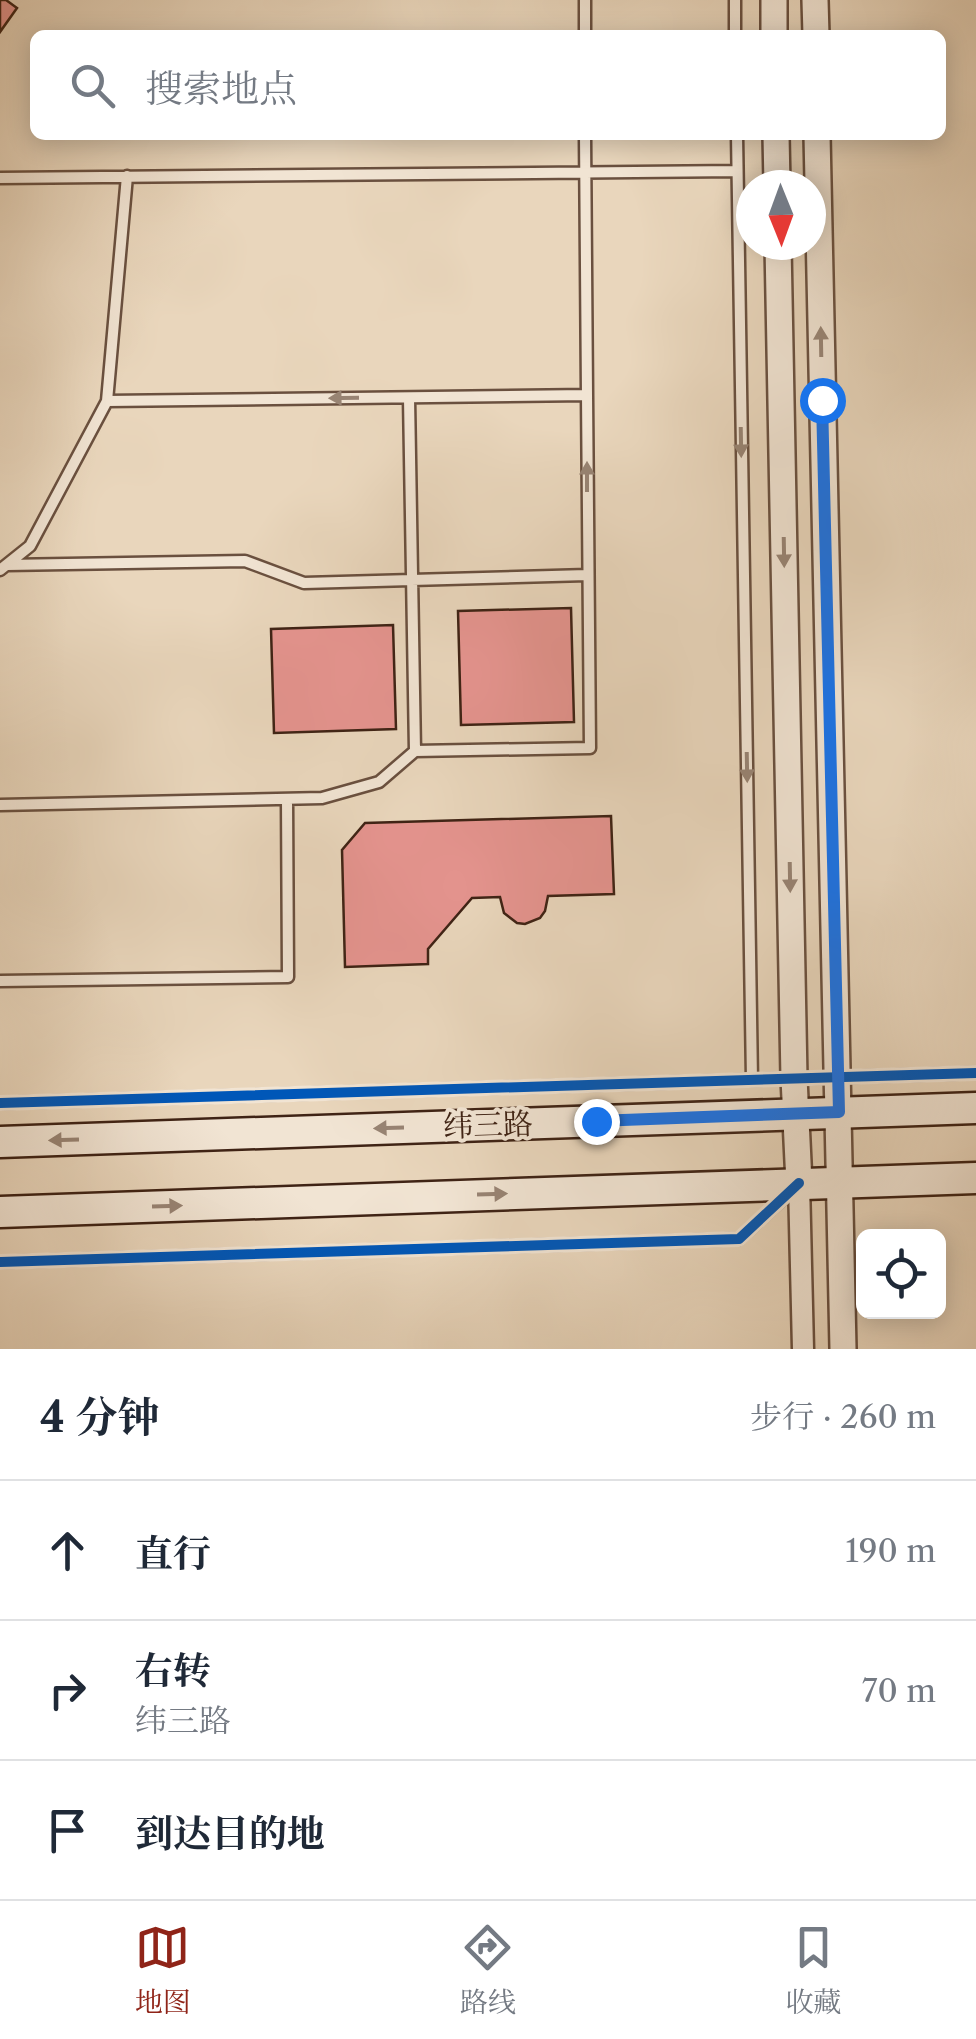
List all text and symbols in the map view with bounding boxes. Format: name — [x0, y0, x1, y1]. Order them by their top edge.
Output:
search box — [30, 30, 946, 140]
icon: search — [65, 58, 120, 113]
text: 搜索地点 — [145, 65, 297, 112]
north arrow — [736, 170, 826, 260]
one-way arrow — [812, 325, 828, 357]
route start — [800, 378, 846, 424]
one-way arrow — [327, 391, 359, 407]
one-way arrow — [734, 427, 750, 459]
one-way arrow — [579, 461, 595, 493]
one-way arrow — [776, 537, 792, 569]
one-way arrow — [739, 752, 755, 784]
one-way arrow — [783, 862, 799, 894]
route end — [574, 1099, 620, 1145]
street label: 纬三路 — [442, 1105, 534, 1145]
one-way arrow — [372, 1120, 404, 1136]
one-way arrow — [48, 1132, 80, 1148]
one-way arrow — [477, 1186, 509, 1202]
one-way arrow — [152, 1198, 184, 1214]
map controls — [856, 1229, 946, 1319]
button: locate — [856, 1229, 946, 1319]
text: 4 分钟 — [40, 1391, 159, 1443]
text: 步行 · 260 m — [750, 1397, 936, 1436]
icon: ahead — [40, 1523, 95, 1578]
text: 直行 — [135, 1530, 211, 1577]
text: 190 m — [845, 1531, 936, 1570]
text: 右转 — [135, 1647, 211, 1694]
icon: right — [40, 1663, 95, 1718]
text: 70 m — [862, 1671, 936, 1710]
text: 纬三路 — [135, 1701, 231, 1740]
icon: arrive — [40, 1803, 95, 1858]
text: 到达目的地 — [135, 1810, 325, 1857]
tab: 地图 — [135, 1920, 191, 2020]
tab: 路线 — [460, 1920, 516, 2020]
tab: 收藏 — [785, 1920, 841, 2020]

